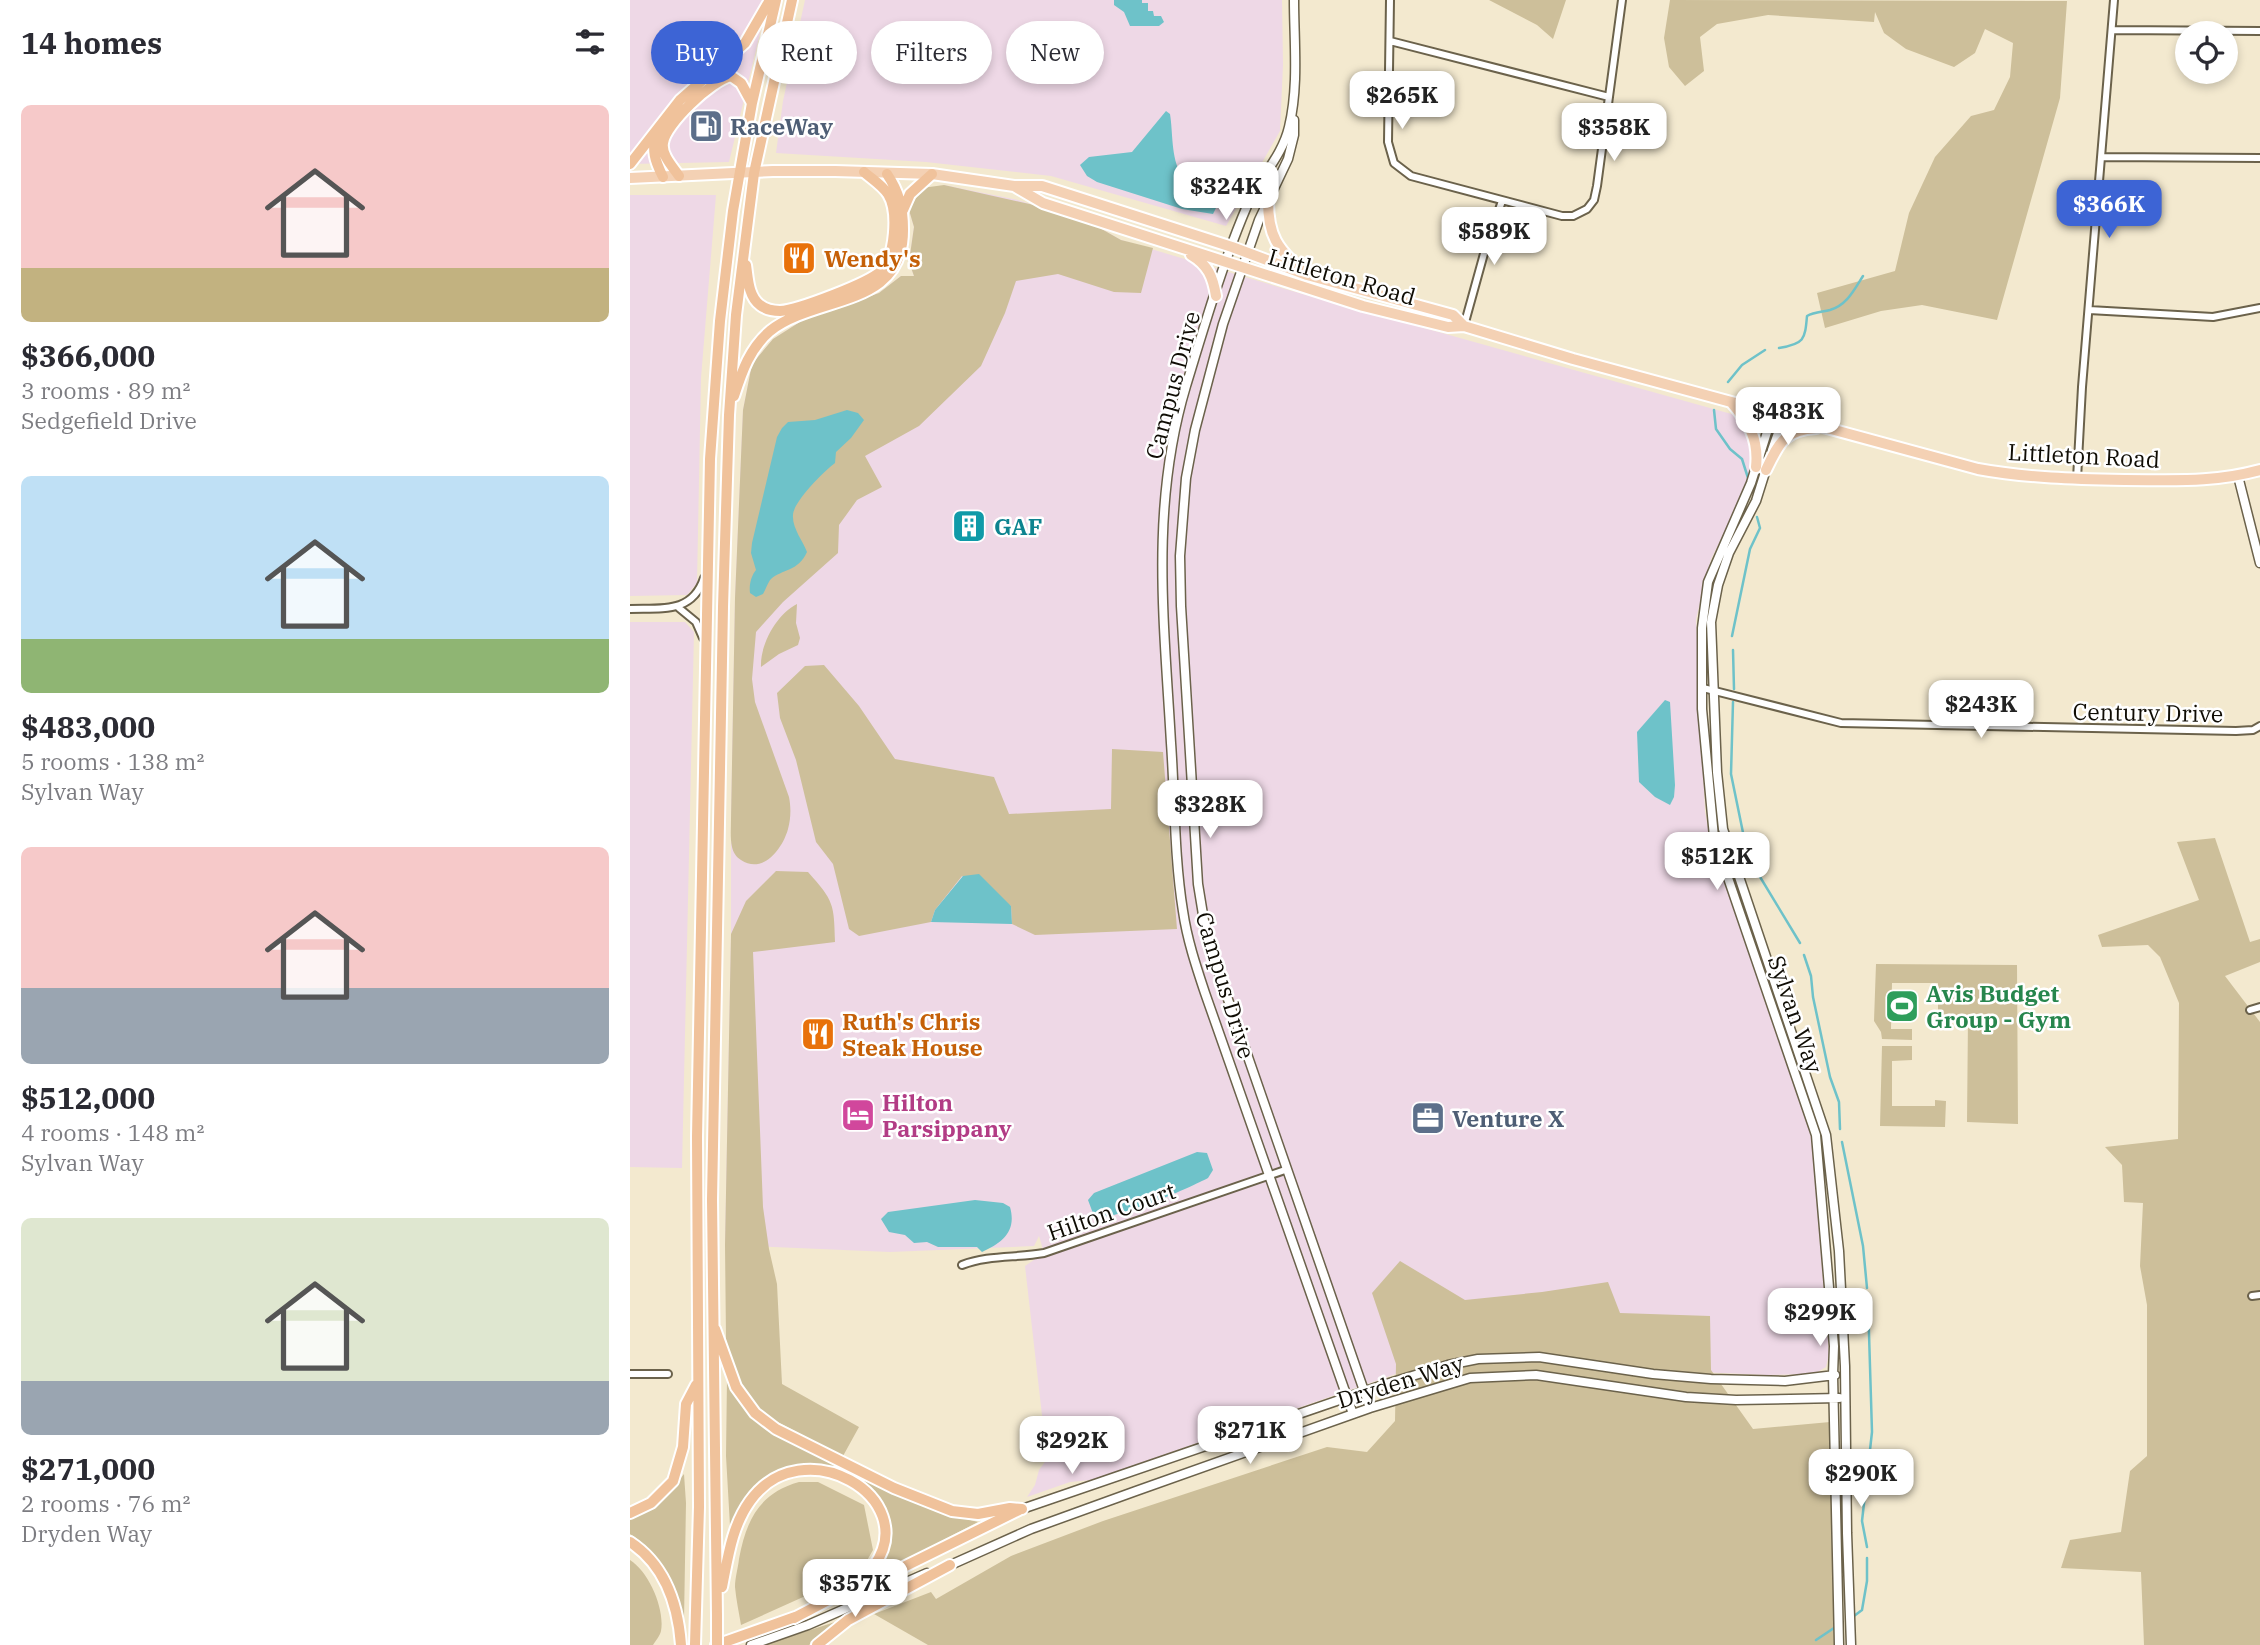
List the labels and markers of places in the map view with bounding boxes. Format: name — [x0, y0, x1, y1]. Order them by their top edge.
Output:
pin: $265K — [1353, 72, 1451, 131]
pin: $358K — [1565, 104, 1663, 163]
fuel station icon: RaceWay — [687, 107, 725, 145]
place label: RaceWay — [730, 111, 833, 141]
pin: $324K — [1177, 162, 1275, 222]
pin: $366K — [2060, 180, 2158, 240]
pin: $589K — [1445, 208, 1543, 267]
restaurant icon: Wendy's — [780, 239, 818, 277]
place label: Wendy's — [824, 243, 921, 273]
pin: $483K — [1739, 388, 1837, 447]
building icon: GAF — [950, 507, 988, 545]
place label: GAF — [994, 511, 1042, 541]
pin: $243K — [1932, 680, 2030, 740]
pin: $328K — [1161, 780, 1259, 840]
pin: $512K — [1668, 832, 1766, 892]
place label: Avis Budget Group - Gym — [1926, 978, 2071, 1034]
sports icon: Avis Budget Group - Gym — [1883, 987, 1921, 1025]
place label: Ruth's Chris Steak House — [842, 1006, 983, 1062]
restaurant icon: Ruth's Chris Steak House — [799, 1015, 837, 1053]
place label: Hilton Parsippany — [882, 1087, 1012, 1143]
hotel icon: Hilton Parsippany — [839, 1096, 877, 1134]
office icon: Venture X — [1409, 1099, 1447, 1137]
place label: Venture X — [1452, 1103, 1565, 1133]
pin: $299K — [1771, 1288, 1869, 1348]
pin: $271K — [1201, 1406, 1299, 1466]
pin: $292K — [1023, 1416, 1121, 1476]
pin: $290K — [1812, 1450, 1910, 1509]
pin: $357K — [806, 1560, 904, 1619]

